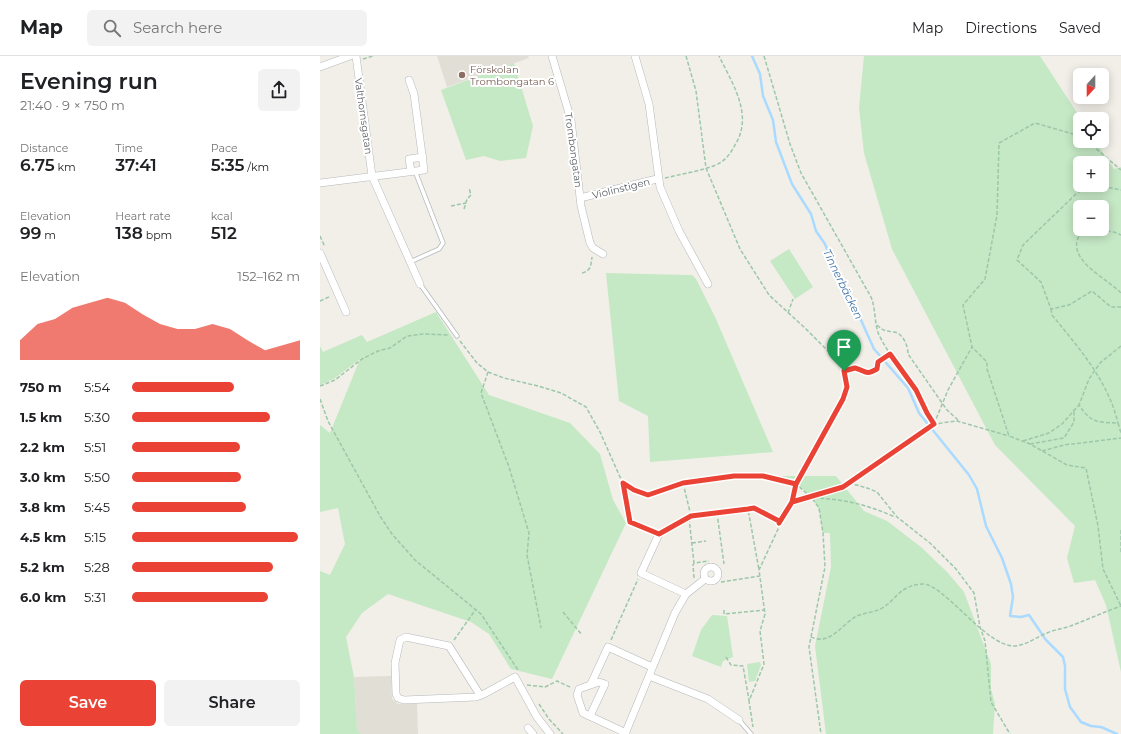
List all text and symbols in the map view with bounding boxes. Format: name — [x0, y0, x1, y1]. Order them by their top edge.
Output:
search box — [87, 10, 367, 46]
text: Map — [20, 16, 63, 39]
icon: search — [101, 17, 123, 39]
text: Search here — [133, 18, 222, 37]
text: Map — [912, 19, 943, 37]
text: Directions — [965, 19, 1037, 37]
text: Saved — [1059, 19, 1101, 37]
place label: Förskolan Trombongatan 6 — [470, 63, 554, 88]
text: Evening run — [20, 68, 158, 95]
north arrow — [1073, 68, 1109, 104]
map controls — [1073, 68, 1109, 236]
button: share — [258, 69, 300, 111]
marker: Förskolan Trombongatan 6 — [457, 70, 467, 80]
street label: Valthornsgatan — [352, 77, 375, 155]
text: 21:40 · 9 × 750 m — [20, 97, 125, 113]
street label: Trombongatan — [562, 112, 585, 188]
button: locate — [1073, 112, 1109, 148]
text: Distance — [20, 141, 68, 155]
text: Time — [115, 141, 143, 155]
text: Pace — [211, 141, 238, 155]
text: 6.75 — [20, 155, 55, 175]
text: 37:41 — [115, 155, 157, 175]
text: 5:35 — [211, 155, 244, 175]
button: + — [1073, 156, 1109, 192]
text: km — [55, 160, 76, 174]
text: /km — [244, 160, 269, 174]
street label: Violinstigen — [591, 175, 651, 202]
button: − — [1073, 200, 1109, 236]
text: Elevation — [20, 209, 71, 223]
text: Heart rate — [115, 209, 171, 223]
text: kcal — [211, 209, 233, 223]
text: 99 — [20, 223, 41, 243]
text: 138 — [115, 223, 143, 243]
text: 512 — [211, 223, 237, 243]
text: m — [41, 228, 56, 242]
text: bpm — [143, 228, 172, 242]
water label: Tinnerbäcken — [820, 247, 866, 321]
text: Elevation — [20, 268, 80, 284]
text: 152–162 m — [237, 268, 300, 284]
pin — [827, 330, 861, 371]
icon: arrive — [833, 336, 855, 358]
text: 750 m — [20, 379, 62, 395]
text: 5:54 — [84, 379, 110, 395]
text: 1.5 km — [20, 409, 62, 425]
text: 5:30 — [84, 409, 110, 425]
text: 2.2 km — [20, 439, 65, 455]
text: 5:51 — [84, 439, 106, 455]
text: 3.0 km — [20, 469, 66, 485]
text: 5:50 — [84, 469, 110, 485]
text: 3.8 km — [20, 499, 66, 515]
text: 5:45 — [84, 499, 110, 515]
text: 4.5 km — [20, 529, 66, 545]
text: 5:15 — [84, 529, 106, 545]
text: 5.2 km — [20, 559, 65, 575]
text: 5:28 — [84, 559, 110, 575]
text: 6.0 km — [20, 589, 66, 605]
text: 5:31 — [84, 589, 106, 605]
button: Save — [20, 680, 156, 726]
button: Share — [164, 680, 300, 726]

